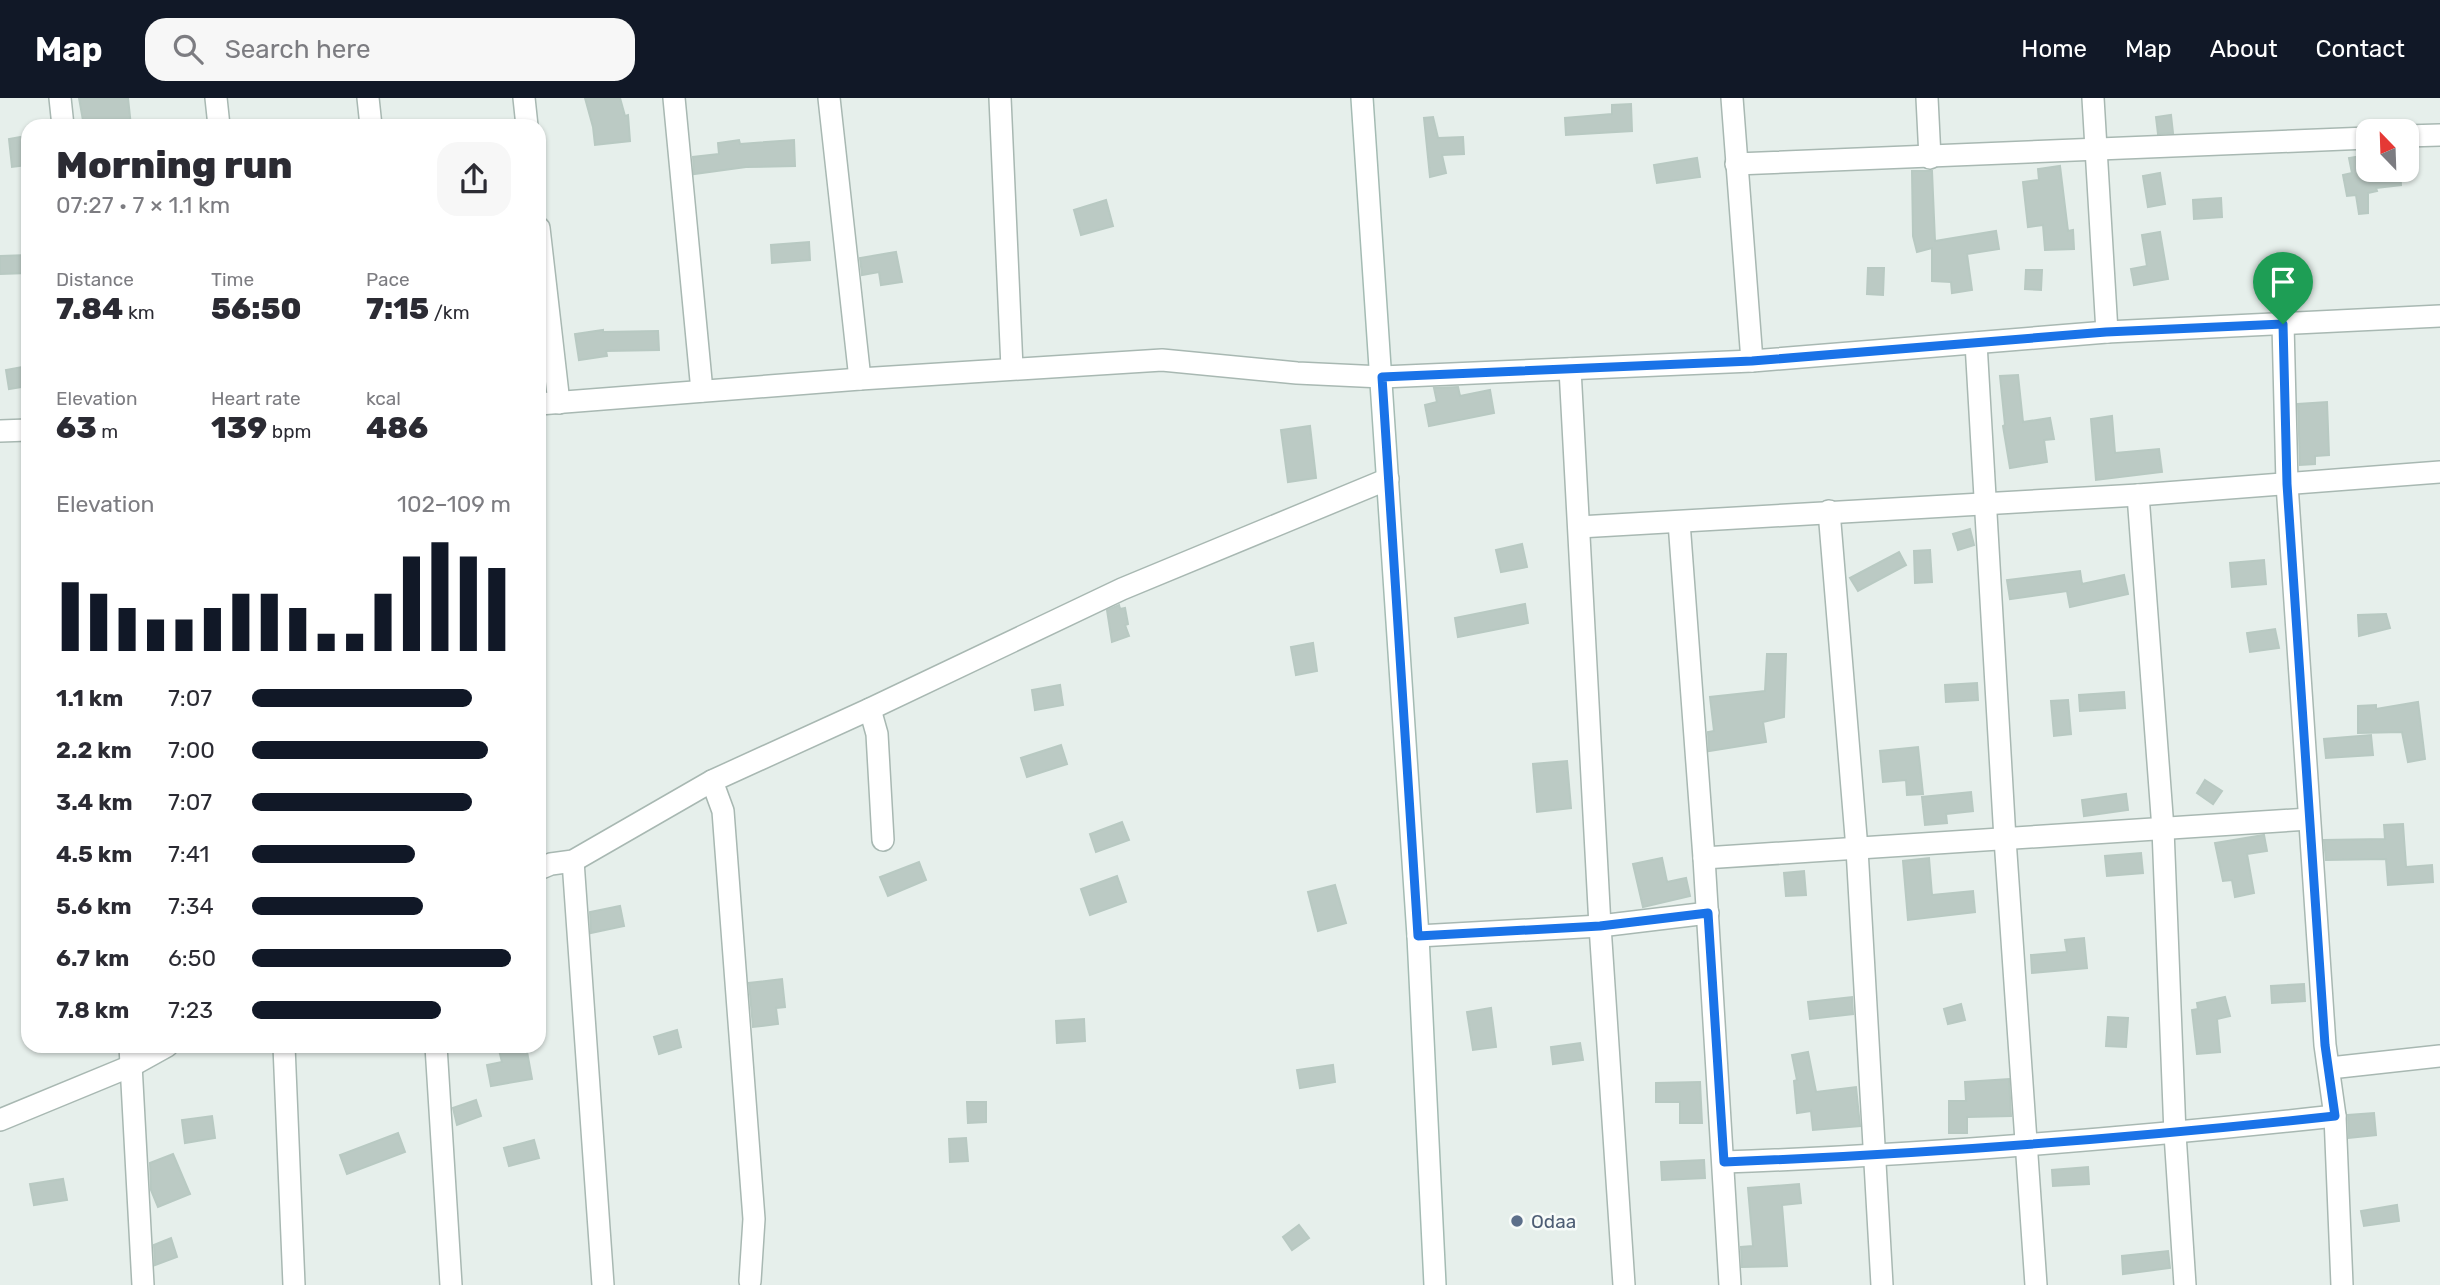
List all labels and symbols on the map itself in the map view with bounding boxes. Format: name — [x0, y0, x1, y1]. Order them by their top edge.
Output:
north arrow — [2356, 119, 2418, 182]
pin — [2253, 252, 2313, 324]
place label: Odaa — [1531, 1210, 1576, 1233]
marker: Odaa — [1509, 1213, 1525, 1229]

